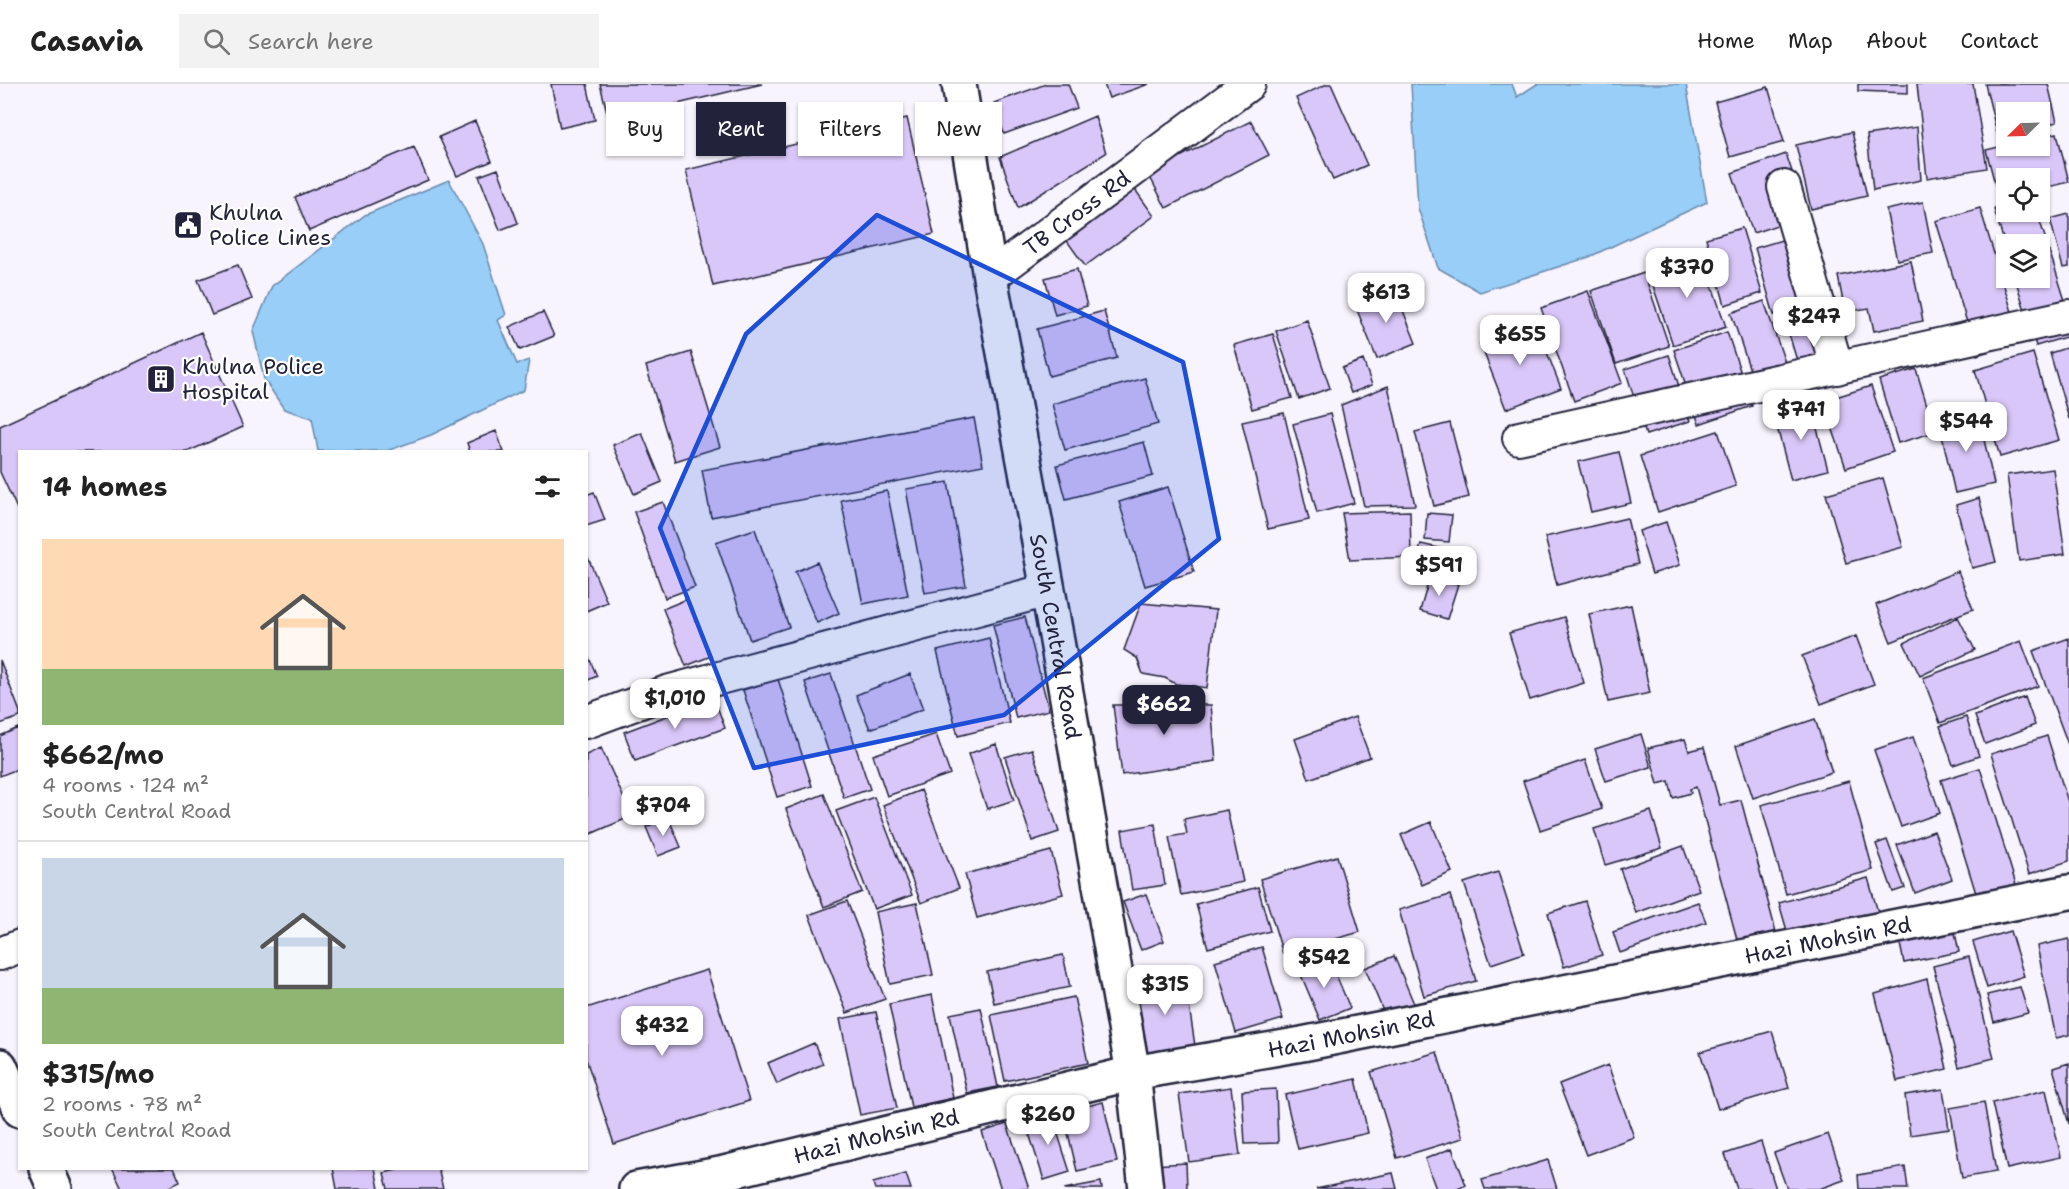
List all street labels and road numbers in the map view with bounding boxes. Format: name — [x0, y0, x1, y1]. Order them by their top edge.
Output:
street label: TB Cross Rd — [1017, 163, 1136, 262]
street label: South Central Road — [1023, 531, 1089, 742]
street label: Hazi Mohsin Rd — [1742, 909, 1914, 970]
street label: Hazi Mohsin Rd — [1265, 1004, 1437, 1064]
street label: Hazi Mohsin Rd — [790, 1102, 962, 1170]

